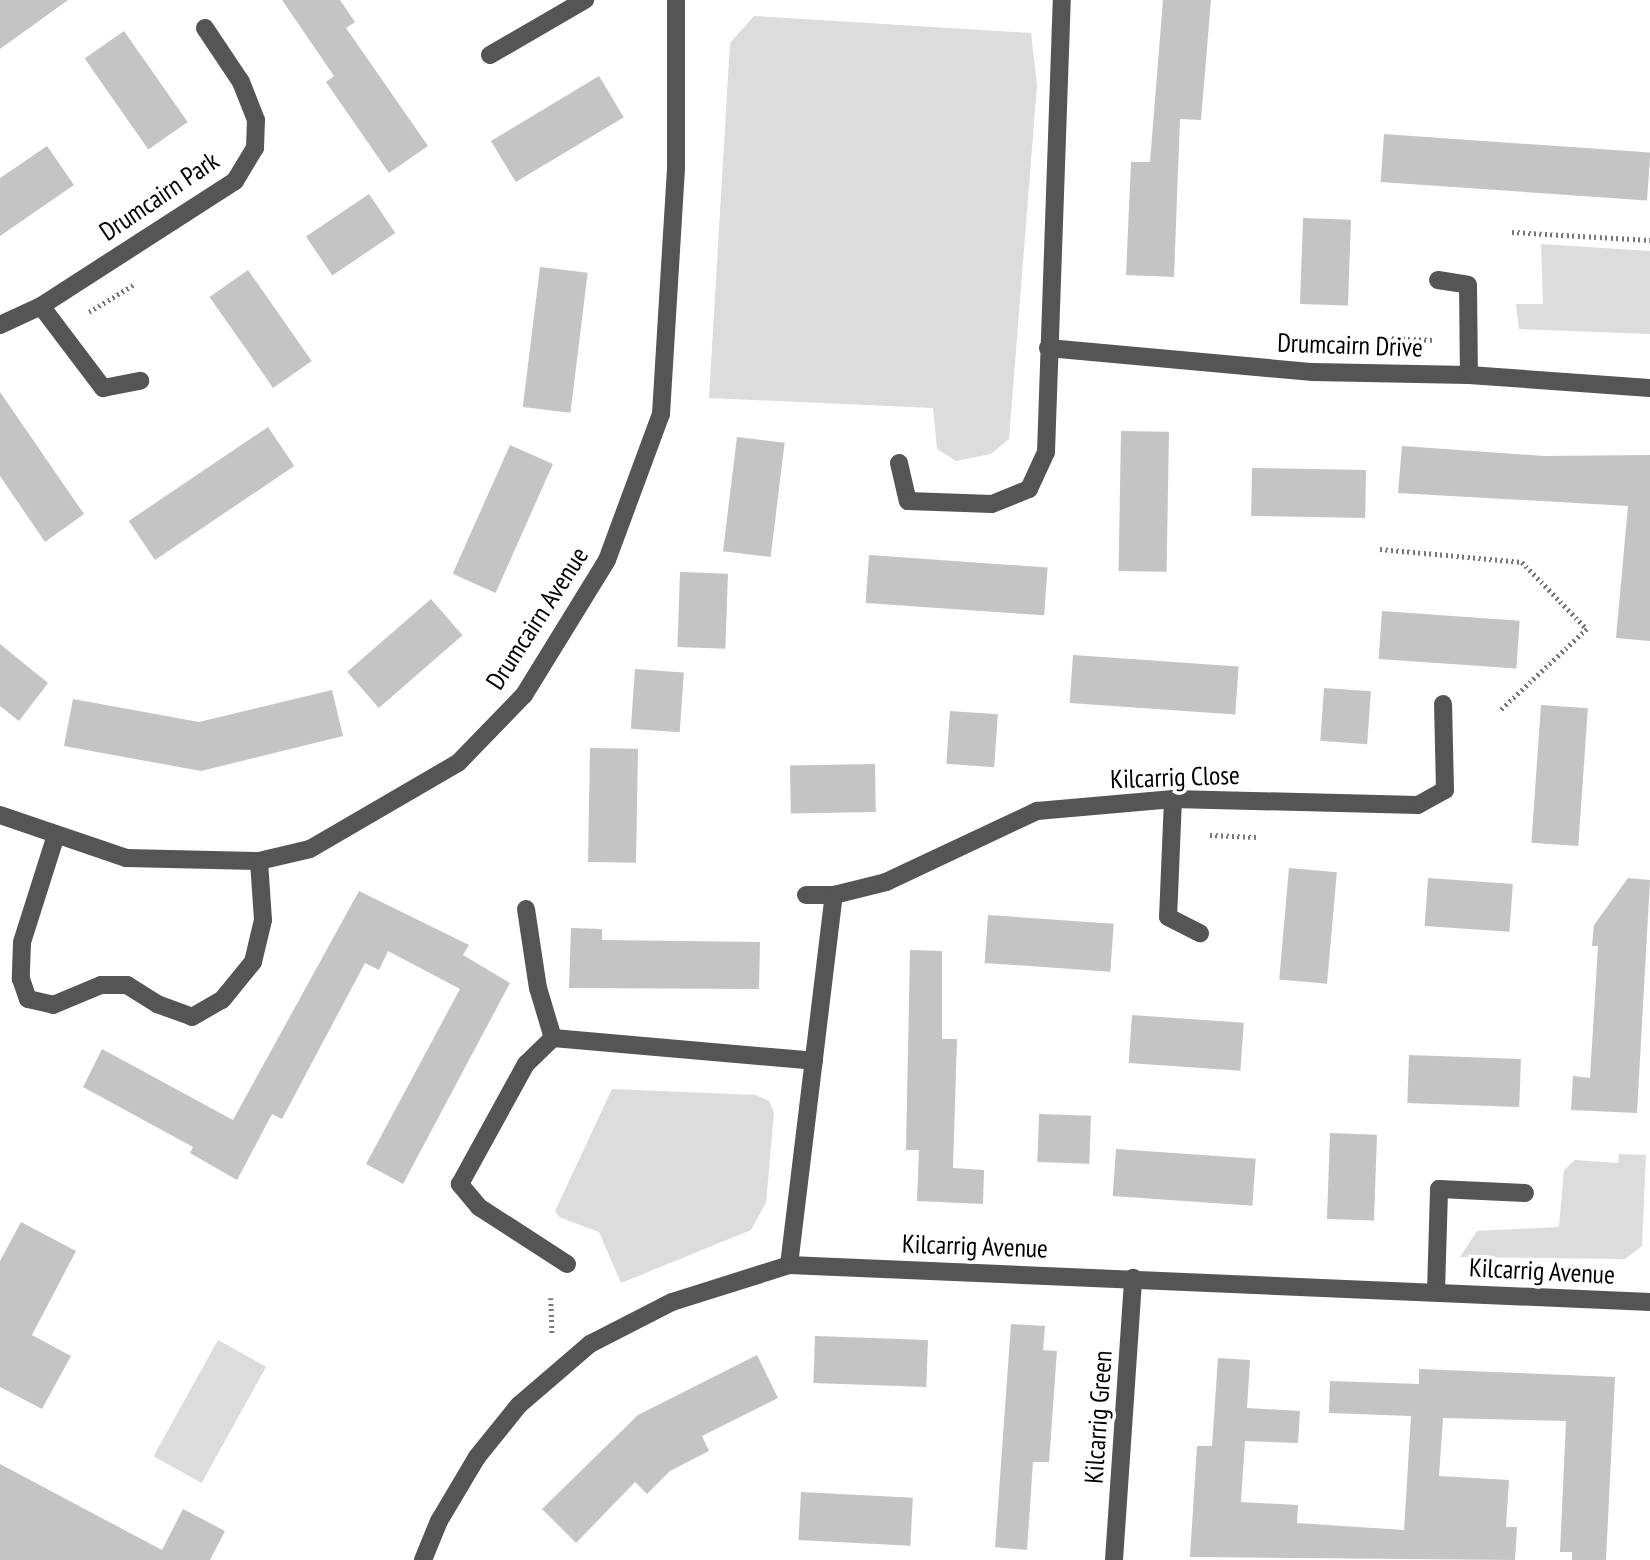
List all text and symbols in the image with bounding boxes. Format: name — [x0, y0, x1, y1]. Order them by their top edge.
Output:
street label: Drumcairn Park — [94, 145, 224, 247]
street label: Drumcairn Drive — [1277, 327, 1423, 363]
street label: Drumcairn Avenue — [479, 541, 595, 695]
street label: Kilcarrig Close — [1110, 759, 1240, 795]
street label: Kilcarrig Avenue — [901, 1228, 1049, 1264]
street label: Kilcarrig Avenue — [1468, 1252, 1616, 1290]
street label: Kilcarrig Green — [1078, 1349, 1118, 1485]

